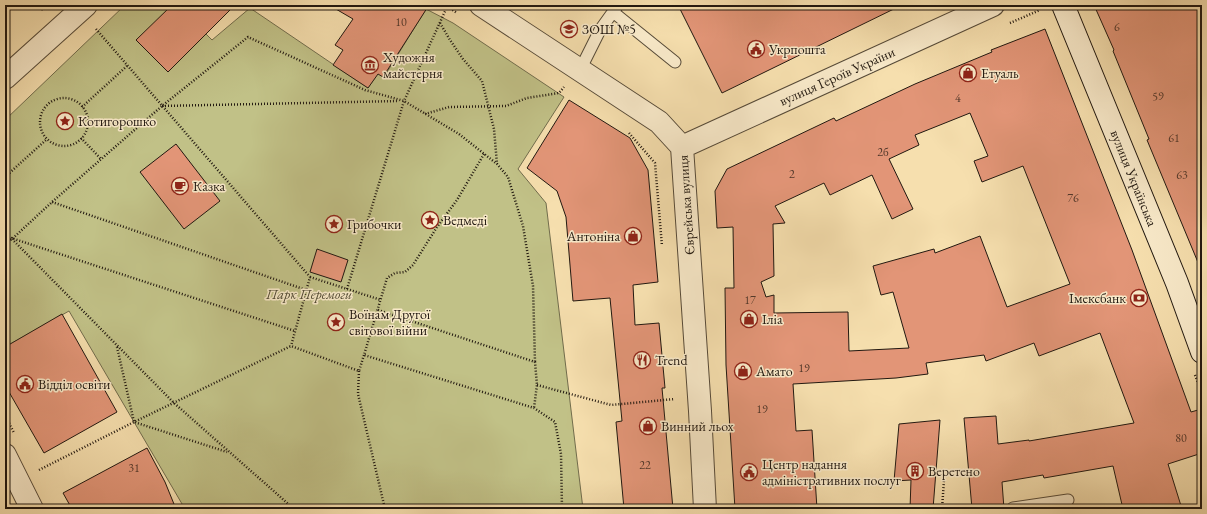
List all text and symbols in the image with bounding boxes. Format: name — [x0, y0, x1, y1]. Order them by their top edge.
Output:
house number: 10 — [395, 14, 407, 30]
school or university icon: ЗОШ №5 — [559, 19, 579, 39]
house number: 6 — [1114, 19, 1120, 35]
place label: ЗОШ №5 — [582, 20, 636, 38]
public building icon: Укрпошта — [746, 39, 766, 59]
place label: Укрпошта — [768, 40, 826, 58]
street label: вулиця Героїв України — [776, 42, 898, 110]
place label: Художня майстерня — [382, 48, 442, 82]
museum icon: Художня майстерня — [360, 55, 380, 75]
shop icon: Етуаль — [958, 63, 978, 83]
place label: Етуаль — [981, 64, 1019, 82]
house number: 59 — [1152, 88, 1164, 104]
house number: 4 — [955, 90, 961, 106]
place icon: Котигорошко — [55, 111, 75, 131]
place label: Котигорошко — [78, 112, 156, 130]
street label: вулиця Українська — [1106, 127, 1162, 229]
house number: 61 — [1168, 130, 1180, 146]
house number: 2б — [877, 144, 889, 160]
street label: Єврейська вулиця — [674, 154, 698, 256]
house number: 2 — [789, 166, 795, 182]
house number: 63 — [1176, 167, 1188, 183]
cafe icon: Казка — [170, 176, 190, 196]
place label: Казка — [193, 177, 226, 195]
house number: 76 — [1067, 190, 1079, 206]
place icon: Ведмеді — [420, 210, 440, 230]
place label: Ведмеді — [443, 211, 488, 229]
place icon: Грибочки — [324, 214, 344, 234]
place label: Грибочки — [347, 215, 402, 233]
shop icon: Антоніна — [623, 226, 643, 246]
place label: Антоніна — [566, 227, 620, 245]
park label: Парк Перемоги — [265, 285, 352, 303]
bank icon: Імексбанк — [1129, 288, 1149, 308]
place label: Імексбанк — [1069, 289, 1126, 307]
house number: 17 — [744, 292, 756, 308]
place label: Воїнам Другої світової війни — [349, 305, 431, 339]
shop icon: Іліа — [739, 309, 759, 329]
place label: Іліа — [762, 310, 783, 328]
place icon: Воїнам Другої світової війни — [326, 312, 346, 332]
restaurant icon: Trend — [632, 350, 652, 370]
place label: Trend — [655, 351, 689, 369]
house number: 19 — [798, 360, 810, 376]
shop icon: Амато — [733, 361, 753, 381]
place label: Амато — [755, 362, 793, 380]
public building icon: Відділ освіти — [15, 374, 35, 394]
place label: Відділ освіти — [38, 375, 111, 393]
house number: 19 — [756, 401, 768, 417]
shop icon: Винний льох — [638, 416, 658, 436]
place label: Винний льох — [661, 417, 734, 435]
house number: 80 — [1175, 430, 1187, 446]
place label: Центр надання адміністративних послуг — [762, 455, 901, 489]
house number: 22 — [639, 457, 651, 473]
house number: 31 — [128, 460, 140, 476]
building icon: Веретено — [905, 461, 925, 481]
public building icon: Центр надання адміністративних послуг — [739, 462, 759, 482]
place label: Веретено — [928, 462, 980, 480]

